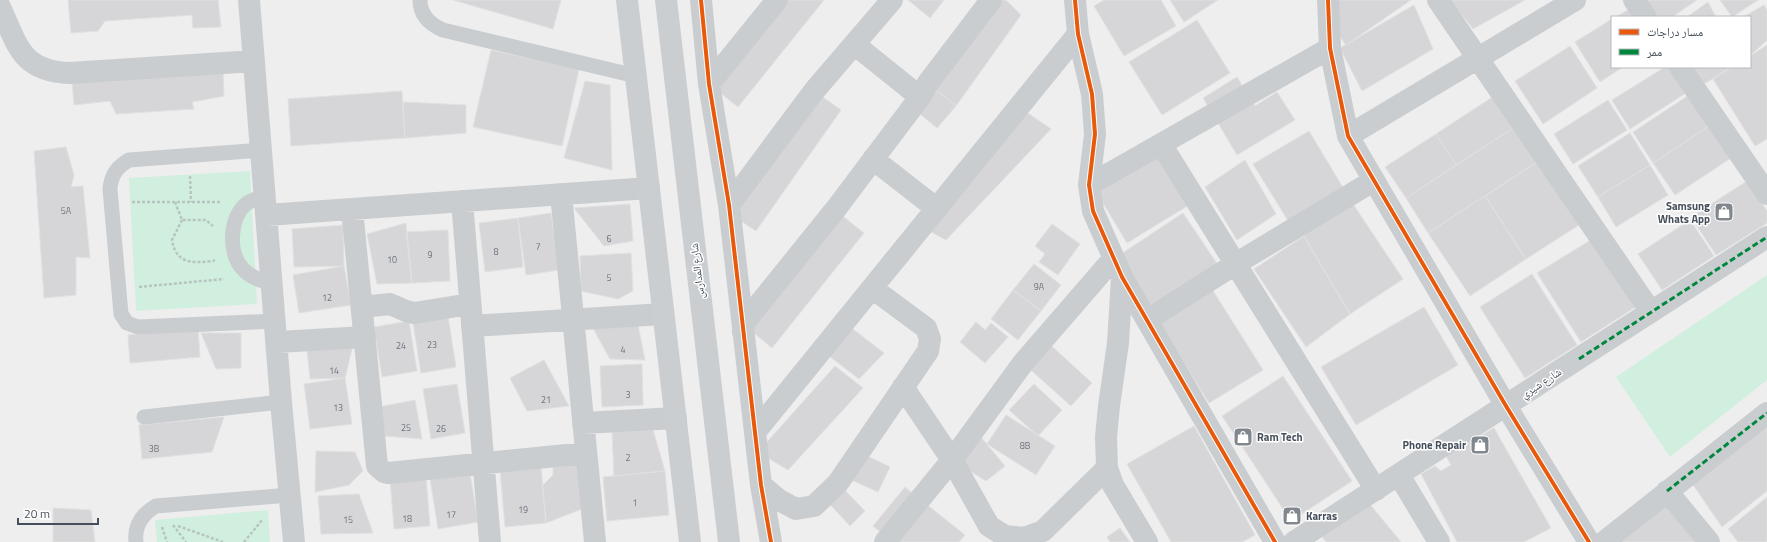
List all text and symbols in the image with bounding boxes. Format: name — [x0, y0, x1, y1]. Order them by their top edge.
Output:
legend — [1611, 16, 1751, 68]
text: مسار دراجات — [1647, 22, 1703, 41]
text: ممر — [1646, 42, 1662, 61]
place label: Samsung Whats App — [1658, 198, 1710, 227]
shop icon: Samsung Whats App — [1713, 201, 1735, 223]
house number: 5A — [61, 204, 72, 217]
house number: 6 — [606, 232, 612, 245]
house number: 7 — [535, 240, 541, 253]
street label: شارع المدارس — [686, 242, 708, 300]
house number: 8 — [493, 245, 499, 258]
house number: 9 — [427, 248, 433, 261]
house number: 10 — [387, 253, 397, 266]
house number: 5 — [606, 271, 612, 284]
house number: 9A — [1034, 280, 1045, 293]
house number: 12 — [322, 291, 332, 304]
house number: 23 — [427, 338, 437, 351]
house number: 24 — [396, 339, 406, 352]
house number: 4 — [620, 343, 626, 356]
house number: 14 — [329, 364, 339, 377]
street label: شارع شيري — [1517, 364, 1565, 403]
house number: 3 — [625, 388, 631, 401]
house number: 21 — [541, 393, 551, 406]
house number: 13 — [333, 401, 343, 414]
house number: 25 — [401, 421, 411, 434]
house number: 26 — [436, 422, 446, 435]
shop icon: Ram Tech — [1232, 426, 1254, 448]
place label: Ram Tech — [1257, 429, 1303, 445]
shop icon: Phone Repair — [1469, 434, 1491, 456]
place label: Phone Repair — [1403, 437, 1466, 453]
house number: 8B — [1020, 439, 1031, 452]
house number: 3B — [149, 442, 160, 455]
house number: 2 — [625, 451, 631, 464]
house number: 1 — [632, 496, 638, 509]
scale bar — [18, 500, 98, 526]
house number: 19 — [518, 503, 528, 516]
text: 20 m — [24, 504, 50, 523]
shop icon: Karras — [1281, 505, 1303, 527]
house number: 17 — [446, 508, 456, 521]
place label: Karras — [1306, 508, 1337, 524]
house number: 18 — [402, 512, 412, 525]
house number: 15 — [343, 513, 353, 526]

